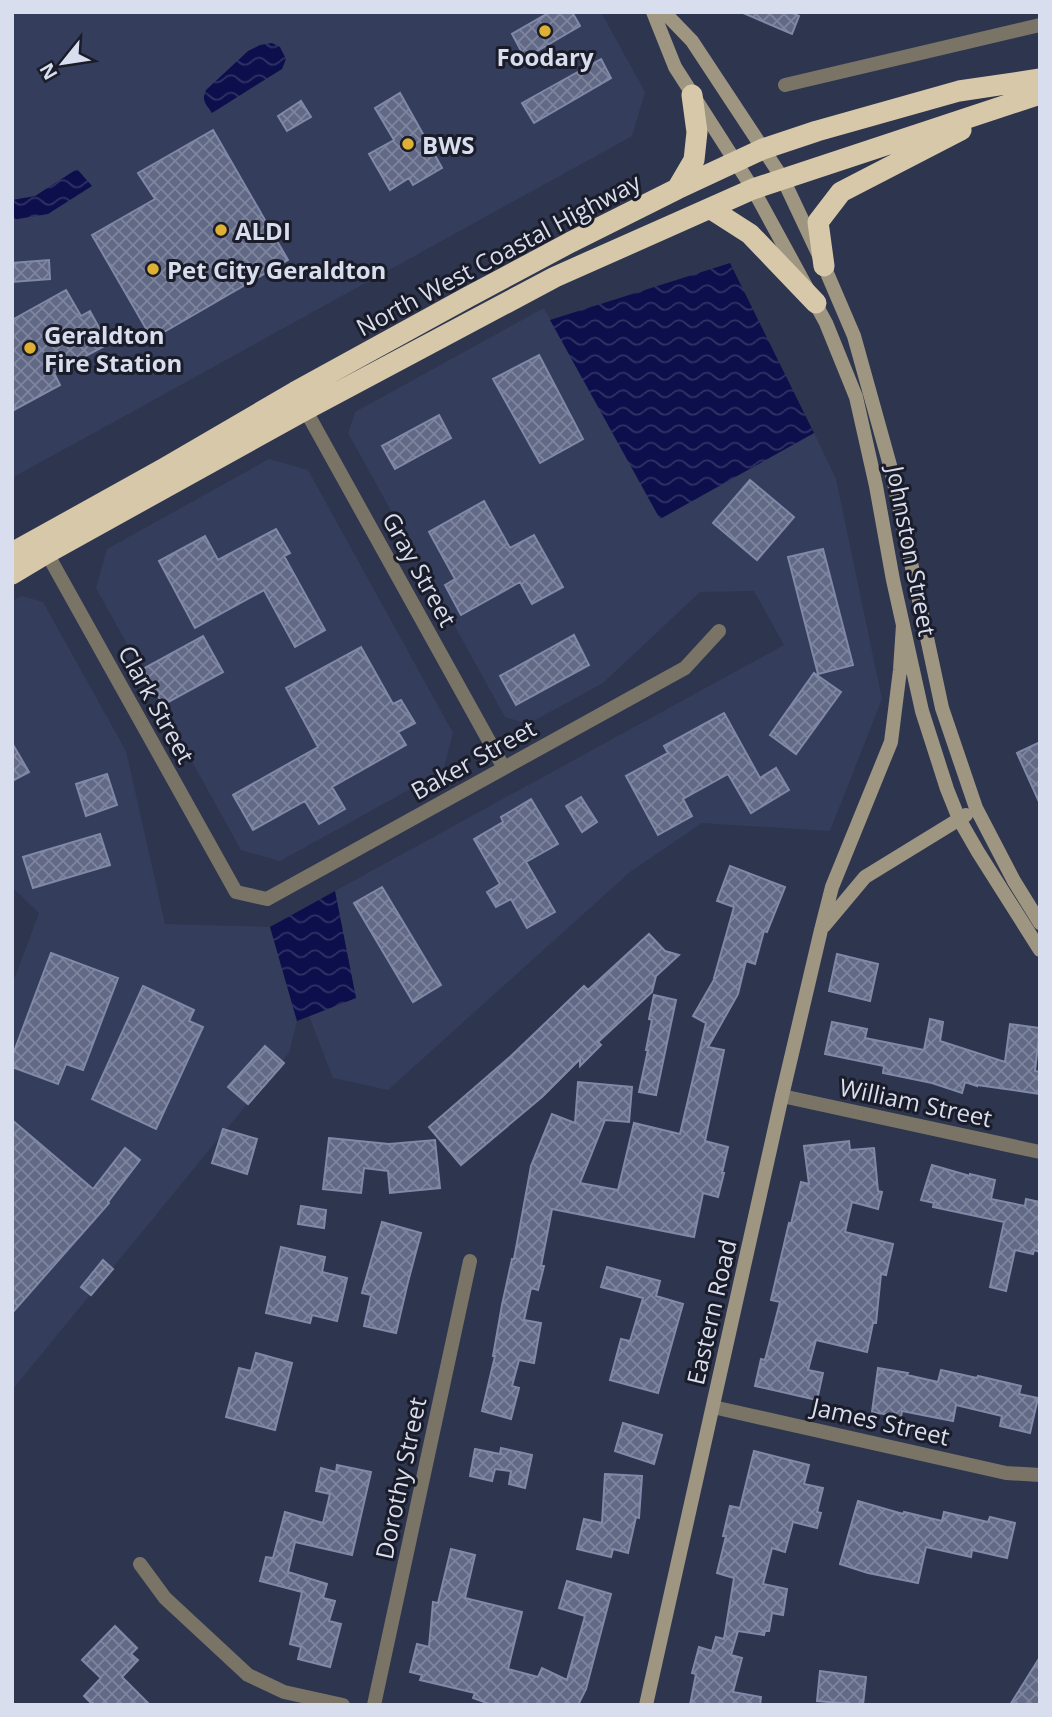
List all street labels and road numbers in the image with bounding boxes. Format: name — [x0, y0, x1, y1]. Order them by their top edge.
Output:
street label: North West Coastal Highway — [350, 164, 647, 343]
street label: Johnston Street — [879, 461, 945, 639]
street label: Gray Street — [375, 506, 465, 632]
street label: Clark Street — [111, 639, 203, 769]
street label: Baker Street — [405, 711, 541, 807]
street label: William Street — [837, 1070, 995, 1134]
street label: Eastern Road — [678, 1236, 744, 1388]
street label: James Street — [807, 1389, 953, 1453]
street label: Dorothy Street — [367, 1394, 433, 1562]

